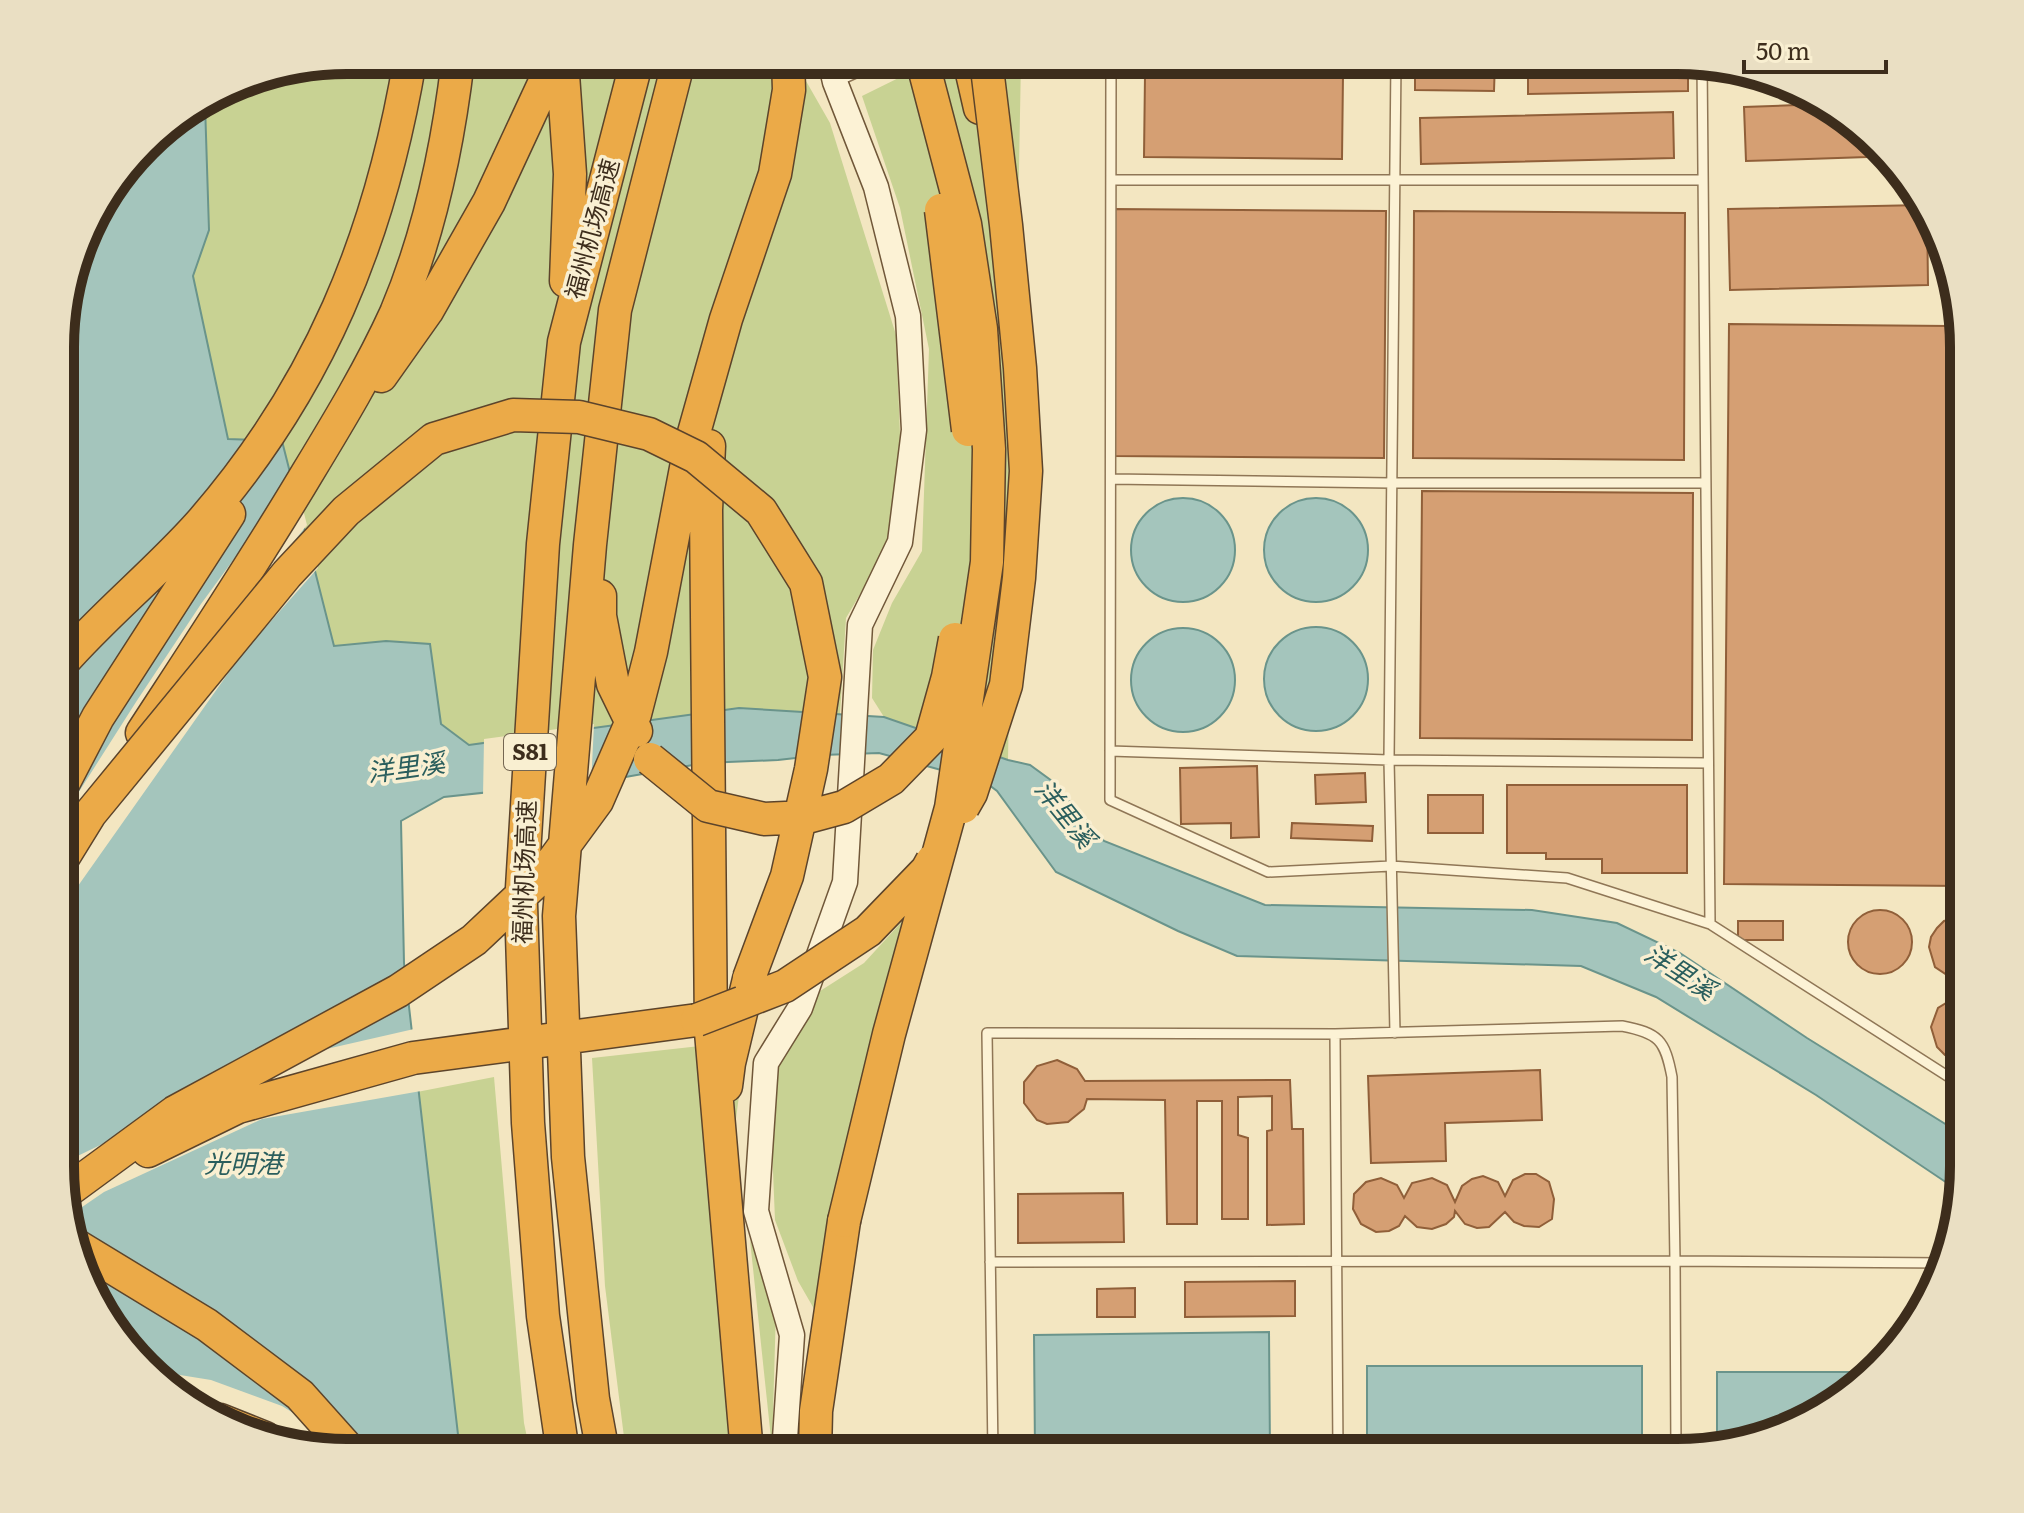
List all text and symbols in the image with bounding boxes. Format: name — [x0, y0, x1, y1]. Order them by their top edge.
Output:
scale bar — [1744, 24, 1886, 74]
text: 50 m — [1756, 32, 1810, 67]
street label: 福州机场高速 — [555, 154, 626, 302]
road number: S81 — [504, 734, 556, 770]
water label: 洋里溪 — [364, 740, 450, 790]
water label: 洋里溪 — [1027, 770, 1109, 857]
street label: 福州机场高速 — [502, 799, 543, 944]
water label: 洋里溪 — [1638, 932, 1727, 1009]
water label: 光明港 — [204, 1142, 286, 1181]

